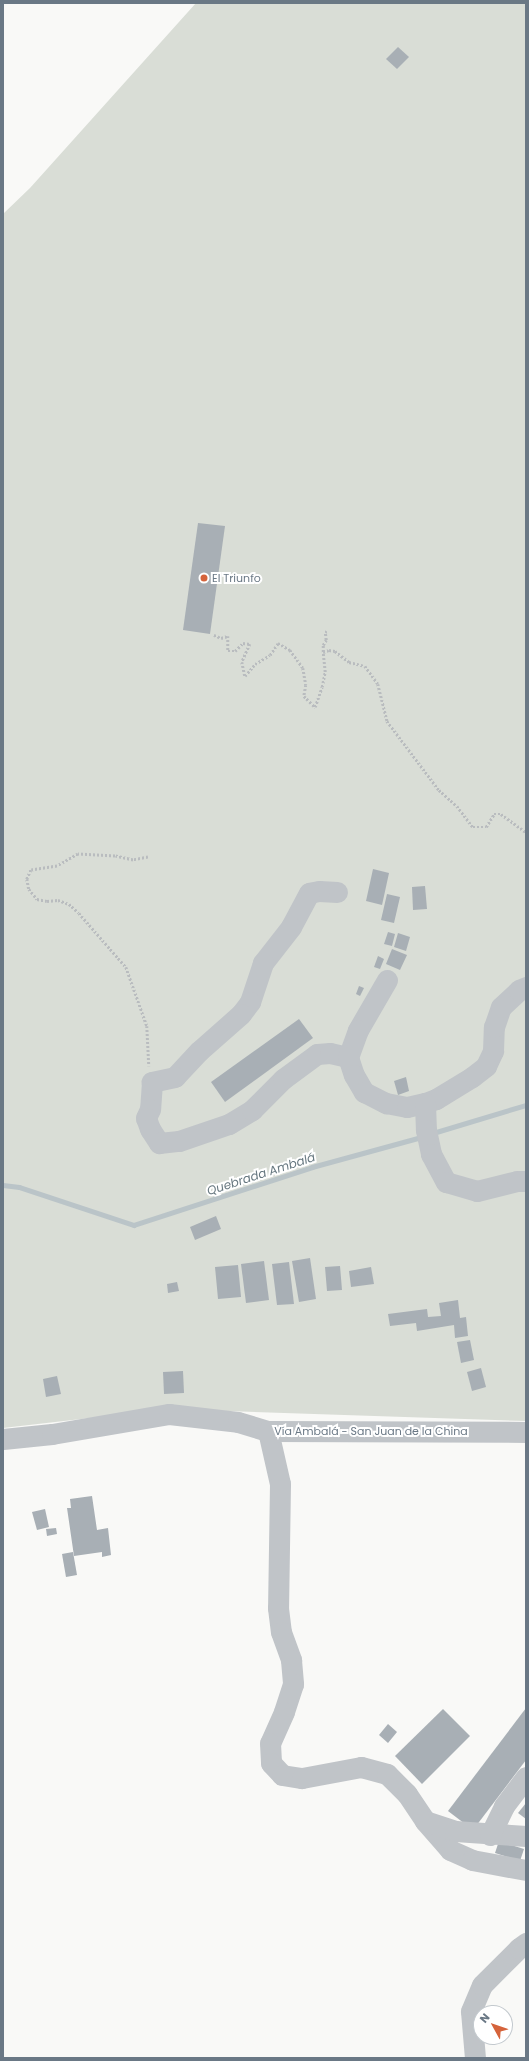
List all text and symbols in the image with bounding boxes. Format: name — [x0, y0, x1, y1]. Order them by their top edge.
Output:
place label: El Triunfo — [212, 571, 261, 585]
marker: El Triunfo — [199, 573, 209, 583]
water label: Quebrada Ambalá — [205, 1150, 317, 1198]
street label: Vía Ambalá - San Juan de la China — [274, 1424, 468, 1438]
north arrow — [473, 2005, 513, 2045]
text: N — [476, 2010, 493, 2026]

